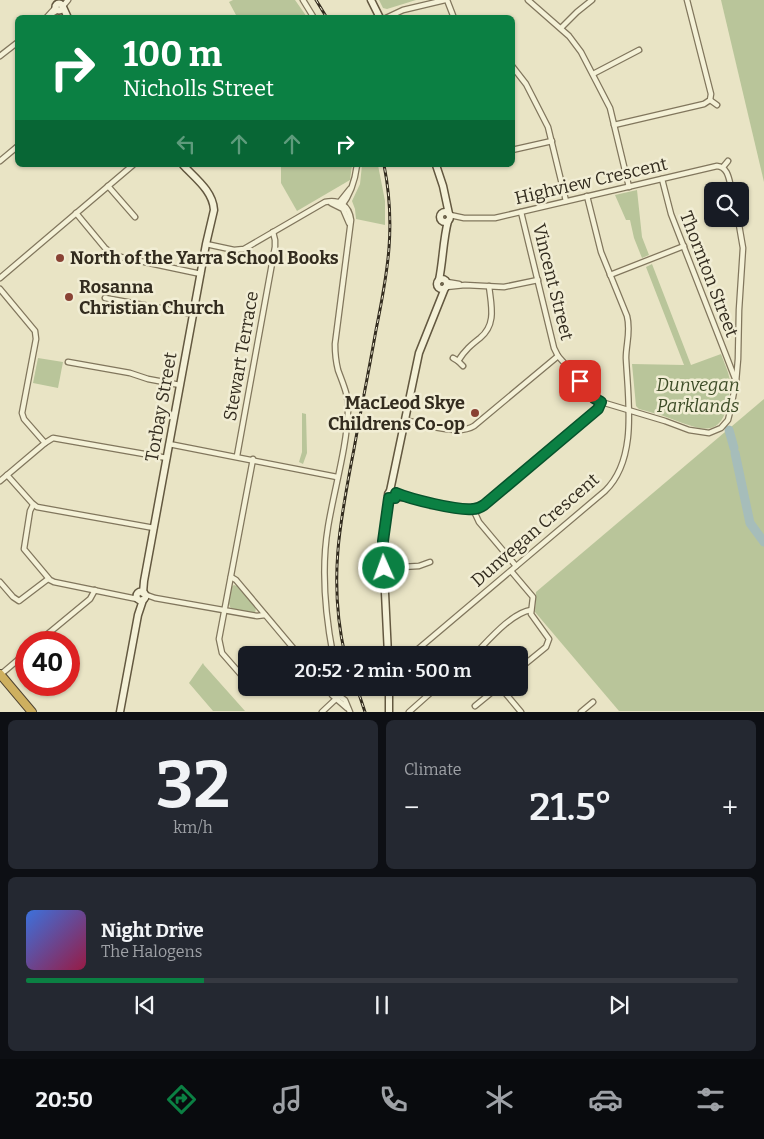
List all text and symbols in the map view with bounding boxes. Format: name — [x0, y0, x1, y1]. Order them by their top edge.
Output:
text: 100 m — [123, 33, 222, 75]
icon: right — [40, 35, 105, 100]
text: Nicholls Street — [123, 75, 274, 102]
icon: left — [172, 130, 200, 158]
icon: ahead — [225, 130, 253, 158]
icon: ahead — [278, 130, 306, 158]
icon: right — [331, 130, 359, 158]
street label: Highview Crescent — [512, 153, 670, 209]
map controls — [704, 182, 749, 227]
button: search — [704, 182, 749, 227]
street label: Thornton Street — [675, 208, 743, 341]
street label: Vincent Street — [528, 221, 578, 343]
place label: North of the Yarra School Books — [70, 247, 339, 269]
marker: North of the Yarra School Books — [54, 252, 66, 264]
place label: Rosanna Christian Church — [79, 276, 225, 319]
street label: Stewart Terrace — [219, 289, 263, 423]
marker: Rosanna Christian Church — [63, 291, 75, 303]
street label: Torbay Street — [141, 350, 182, 464]
pin — [559, 360, 601, 402]
icon: arrive — [566, 367, 594, 395]
park label: Dunvegan Parklands — [656, 374, 740, 417]
place label: MacLeod Skye Childrens Co-op — [328, 392, 465, 435]
marker: MacLeod Skye Childrens Co-op — [469, 407, 481, 419]
street label: Dunvegan Crescent — [467, 468, 604, 592]
position arrow — [357, 541, 409, 593]
speed limit sign: 40 — [15, 631, 80, 696]
text: 20:52 · 2 min · 500 m — [295, 659, 471, 682]
text: 32 — [156, 746, 230, 824]
text: Climate — [404, 760, 462, 779]
text: 21.5° — [529, 784, 612, 830]
text: − — [404, 791, 419, 824]
text: + — [722, 791, 738, 824]
text: km/h — [173, 818, 213, 837]
text: Night Drive — [101, 919, 204, 942]
text: The Halogens — [101, 942, 202, 961]
icon: previous — [131, 991, 159, 1019]
icon: pause — [368, 991, 396, 1019]
icon: next — [605, 991, 633, 1019]
icon: directions — [164, 1082, 199, 1117]
icon: music — [270, 1082, 305, 1117]
icon: phone — [376, 1082, 411, 1117]
icon: climate — [482, 1082, 517, 1117]
icon: car — [588, 1082, 623, 1117]
icon: filters — [693, 1082, 728, 1117]
text: 20:50 — [35, 1086, 93, 1113]

